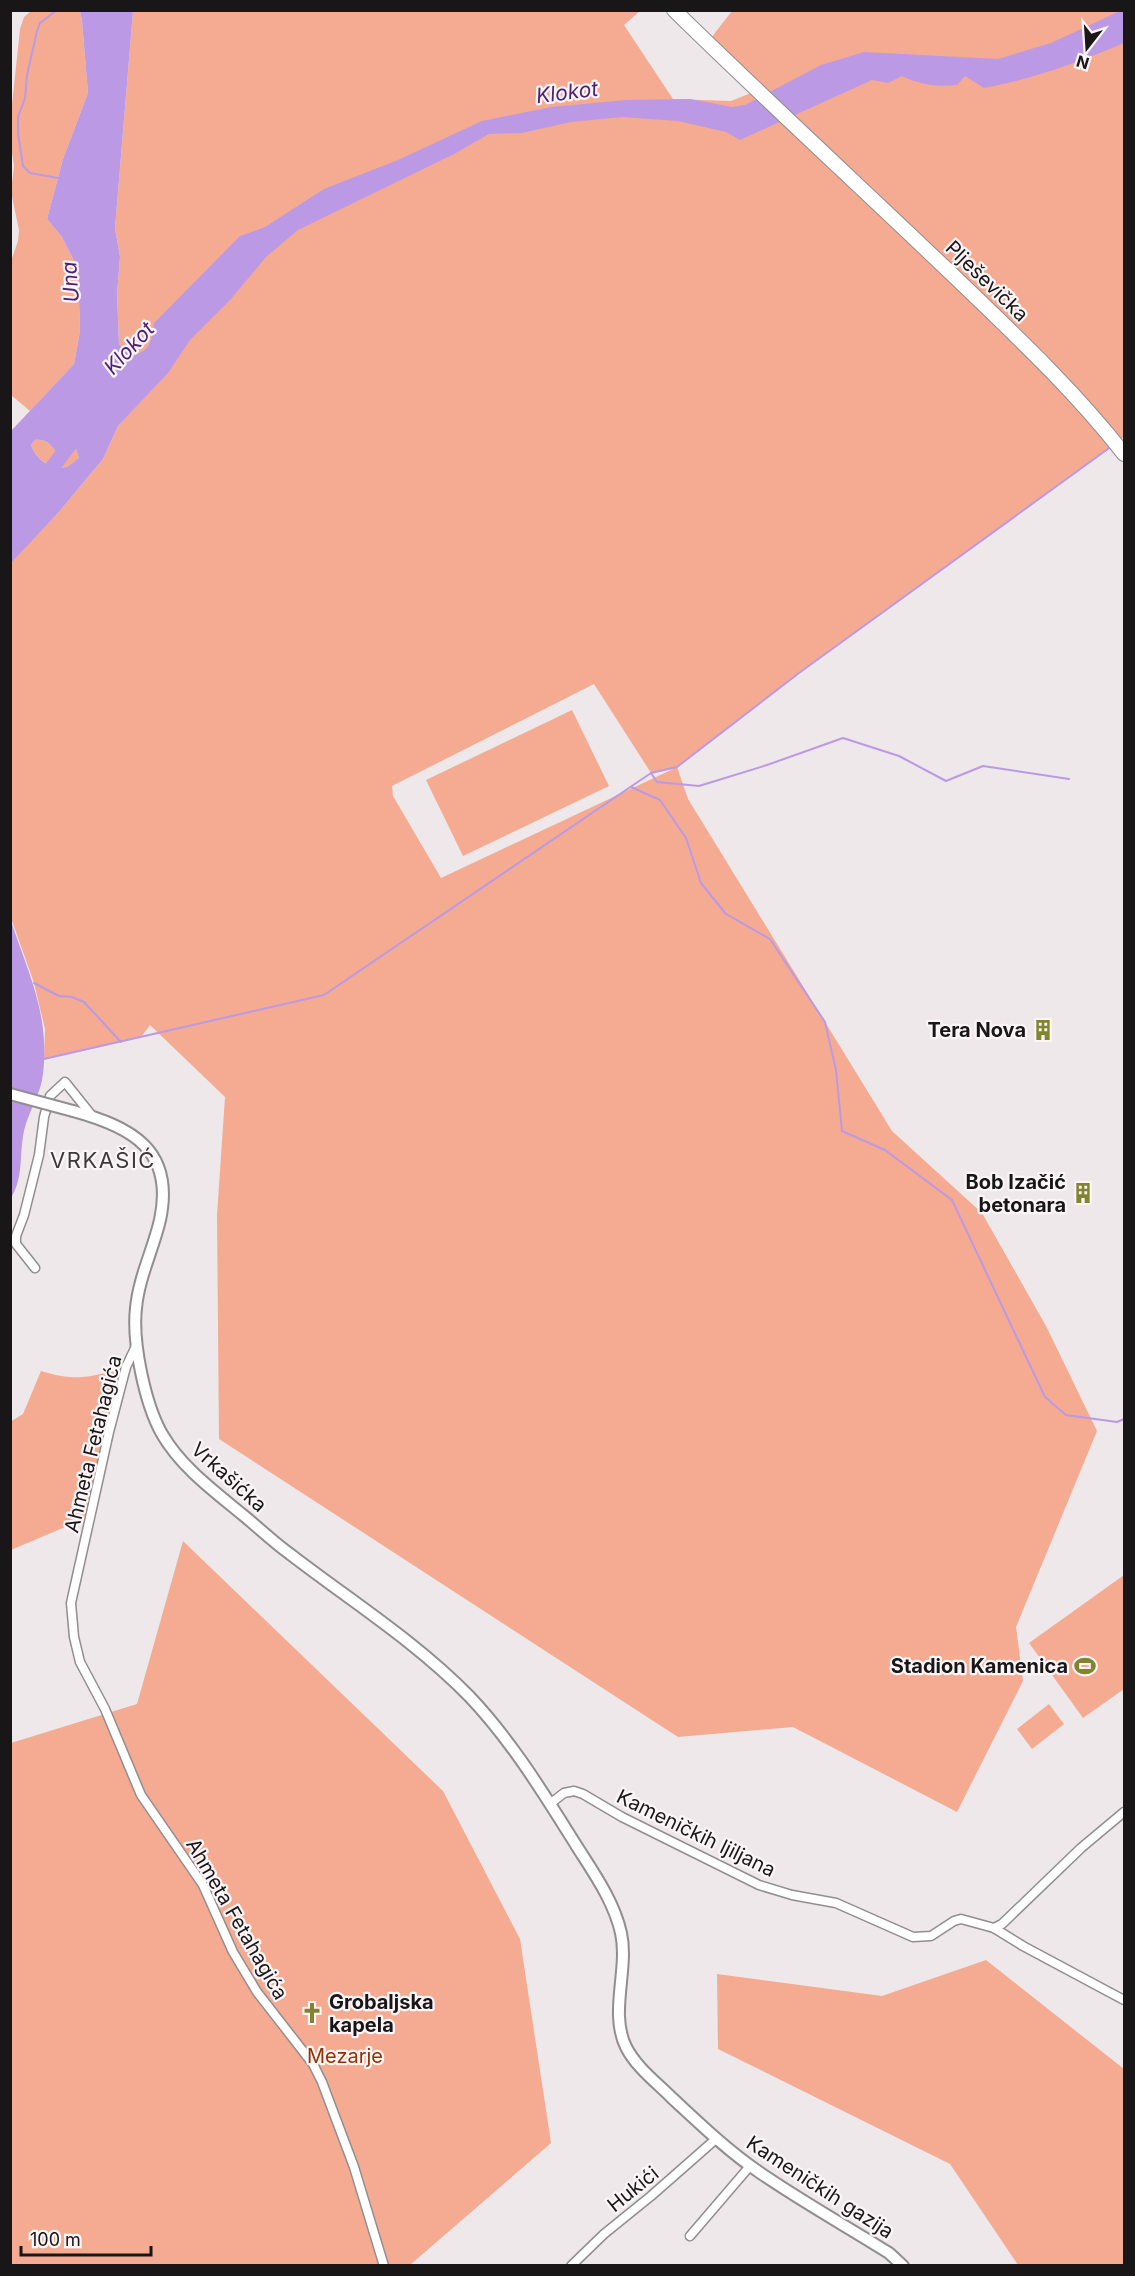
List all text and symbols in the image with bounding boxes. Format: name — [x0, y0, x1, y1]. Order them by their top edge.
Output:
north arrow — [1057, 18, 1117, 78]
text: N — [1074, 51, 1091, 74]
water label: Klokot — [535, 76, 601, 108]
street label: Plješevička — [941, 236, 1033, 326]
water label: Una — [56, 261, 84, 303]
water label: Klokot — [99, 316, 160, 379]
place label: Tera Nova — [928, 1018, 1026, 1042]
building icon: Tera Nova — [1031, 1018, 1055, 1042]
district label: VRKAŠIĆ — [50, 1147, 156, 1173]
place label: Bob Izačić betonara — [966, 1170, 1066, 1217]
building icon: Bob Izačić betonara — [1071, 1181, 1095, 1205]
street label: Ahmeta Fetahagića — [59, 1353, 127, 1535]
street label: Vrkašićka — [186, 1437, 272, 1517]
place label: Stadion Kamenica — [891, 1654, 1068, 1678]
sports icon: Stadion Kamenica — [1073, 1654, 1097, 1678]
street label: Kameničkih ljiljana — [613, 1784, 779, 1882]
street label: Ahmeta Fetahagića — [181, 1834, 293, 2004]
place label: Grobaljska kapela — [329, 1990, 434, 2037]
church icon: Grobaljska kapela — [300, 2001, 324, 2025]
park label: Mezarje — [307, 2044, 383, 2068]
street label: Kameničkih gazija — [742, 2130, 898, 2244]
street label: Hukići — [603, 2161, 663, 2217]
scale bar — [21, 2219, 152, 2257]
text: 100 m — [30, 2229, 81, 2250]

